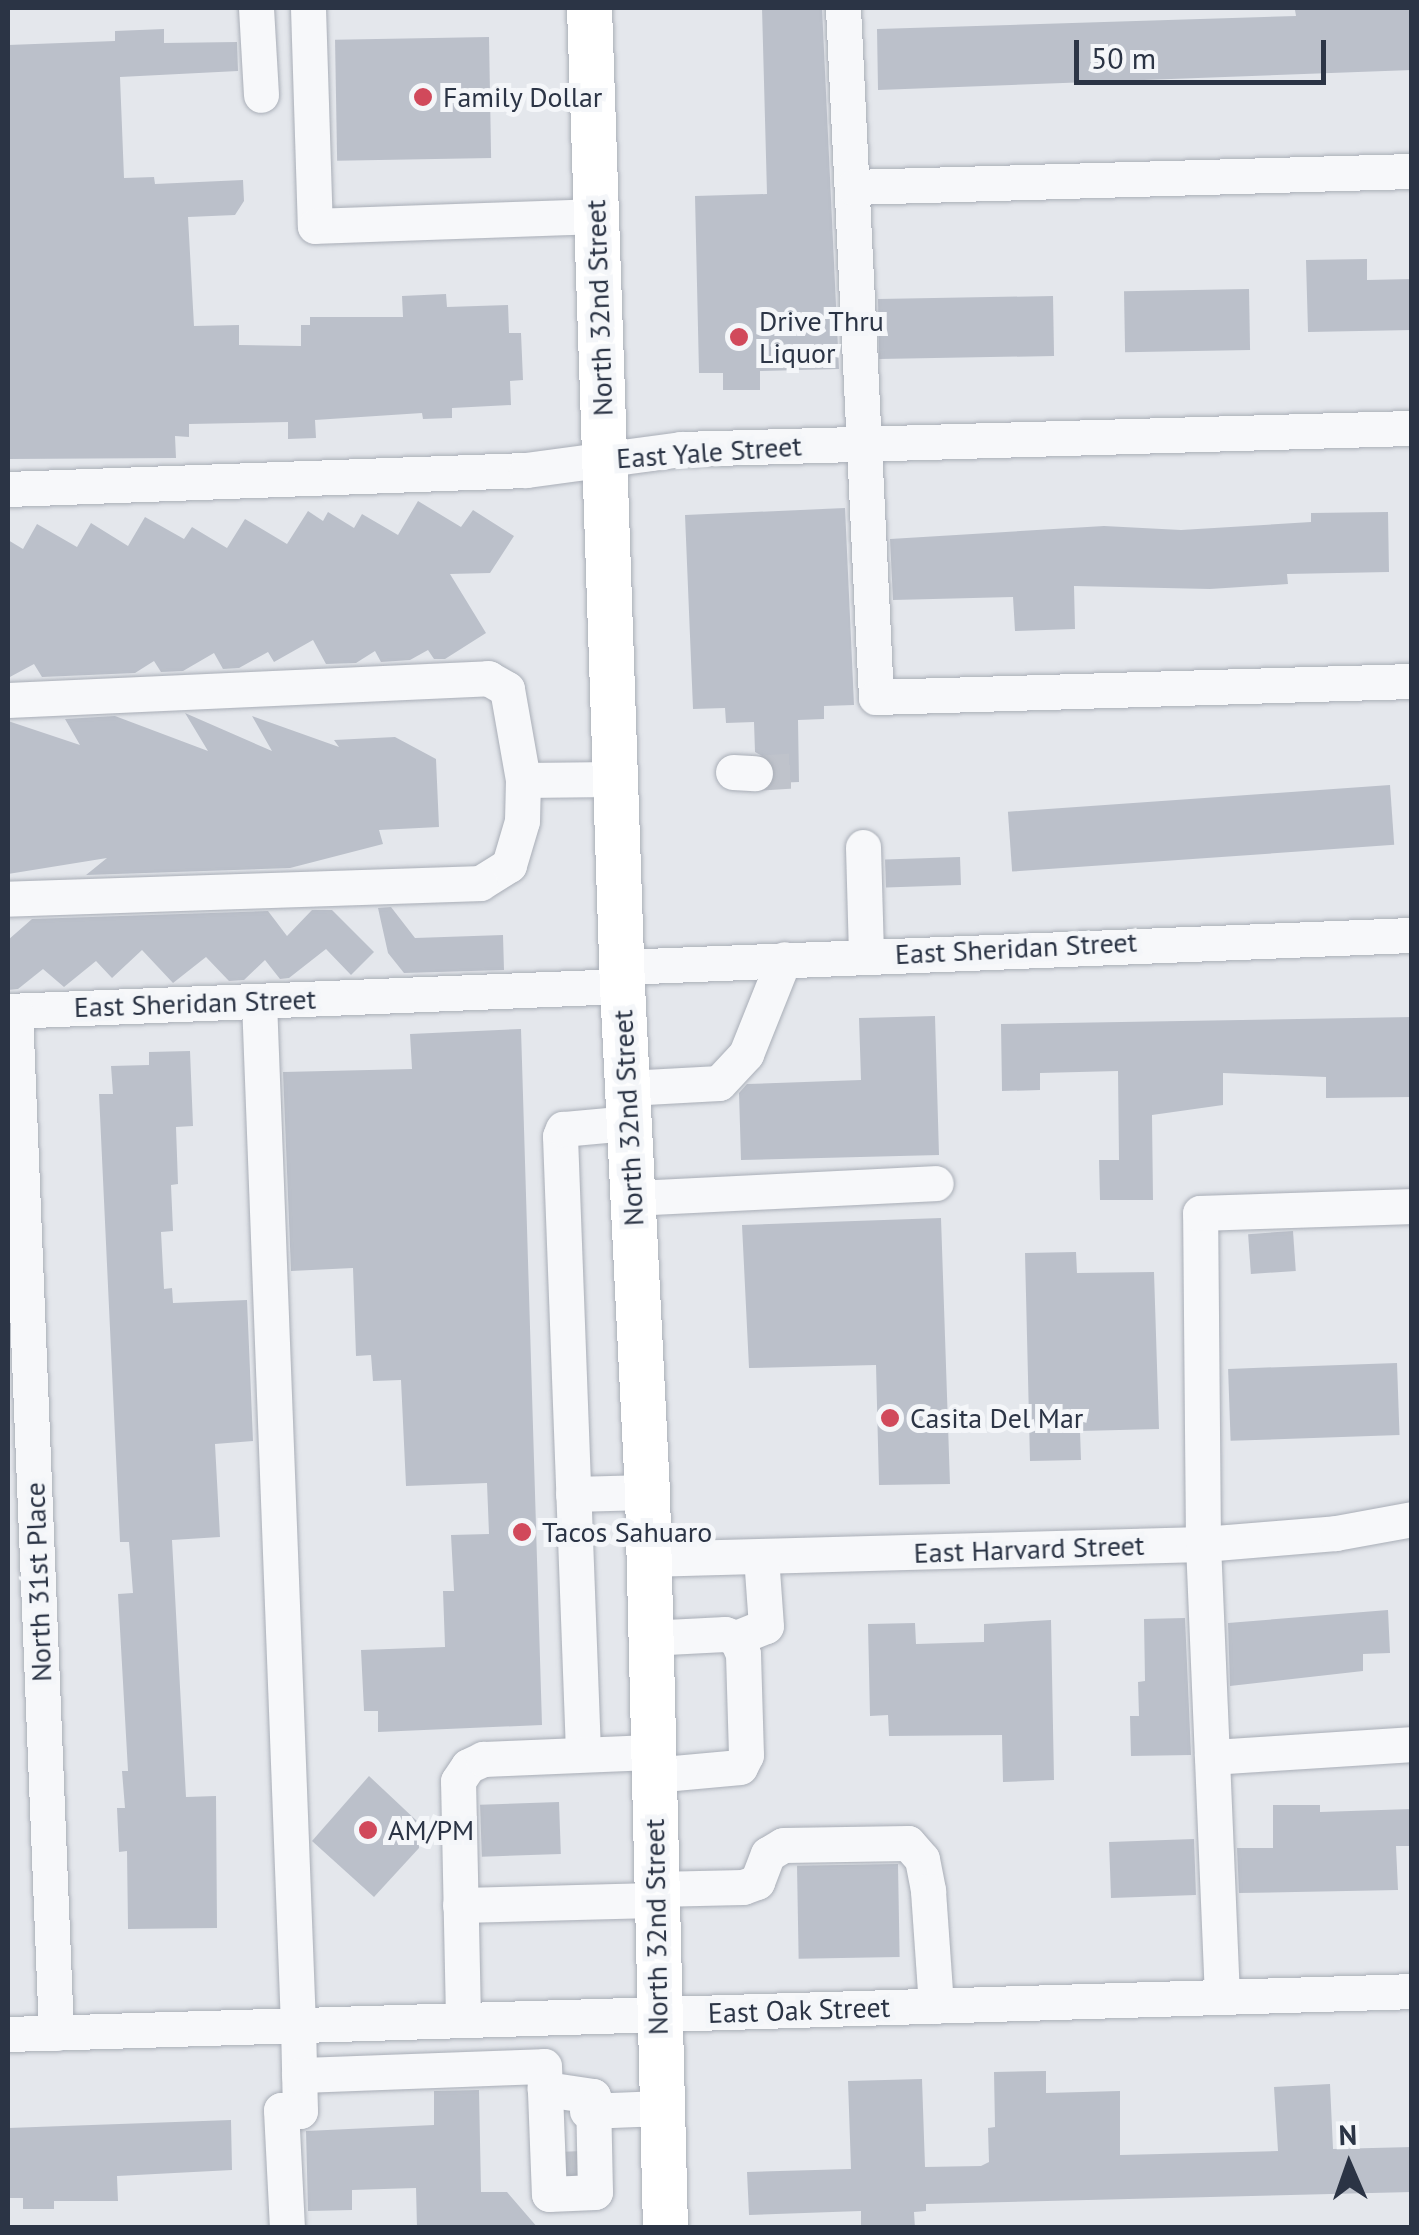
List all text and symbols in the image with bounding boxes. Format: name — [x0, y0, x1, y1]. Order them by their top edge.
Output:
scale bar — [1079, 20, 1332, 82]
text: 50 m — [1091, 38, 1156, 77]
place label: Family Dollar — [443, 80, 603, 114]
marker: Family Dollar — [412, 86, 434, 108]
street label: North 32nd Street — [578, 199, 620, 417]
place label: Drive Thru Liquor — [759, 304, 885, 370]
marker: Drive Thru Liquor — [728, 326, 750, 348]
street label: East Yale Street — [615, 429, 803, 475]
street label: East Sheridan Street — [894, 925, 1138, 971]
street label: East Sheridan Street — [73, 982, 317, 1024]
street label: North 32nd Street — [606, 1009, 650, 1227]
place label: Casita Del Mar — [910, 1401, 1083, 1435]
marker: Casita Del Mar — [879, 1407, 901, 1429]
street label: North 31st Place — [18, 1482, 58, 1682]
place label: Tacos Sahuaro — [542, 1515, 712, 1549]
marker: Tacos Sahuaro — [511, 1521, 533, 1543]
street label: East Harvard Street — [913, 1528, 1145, 1570]
place label: AM/PM — [388, 1813, 474, 1847]
marker: AM/PM — [357, 1819, 379, 1841]
street label: North 32nd Street — [637, 1819, 675, 2035]
street label: East Oak Street — [707, 1990, 891, 2030]
north arrow — [1299, 2115, 1399, 2215]
text: N — [1338, 2116, 1358, 2153]

